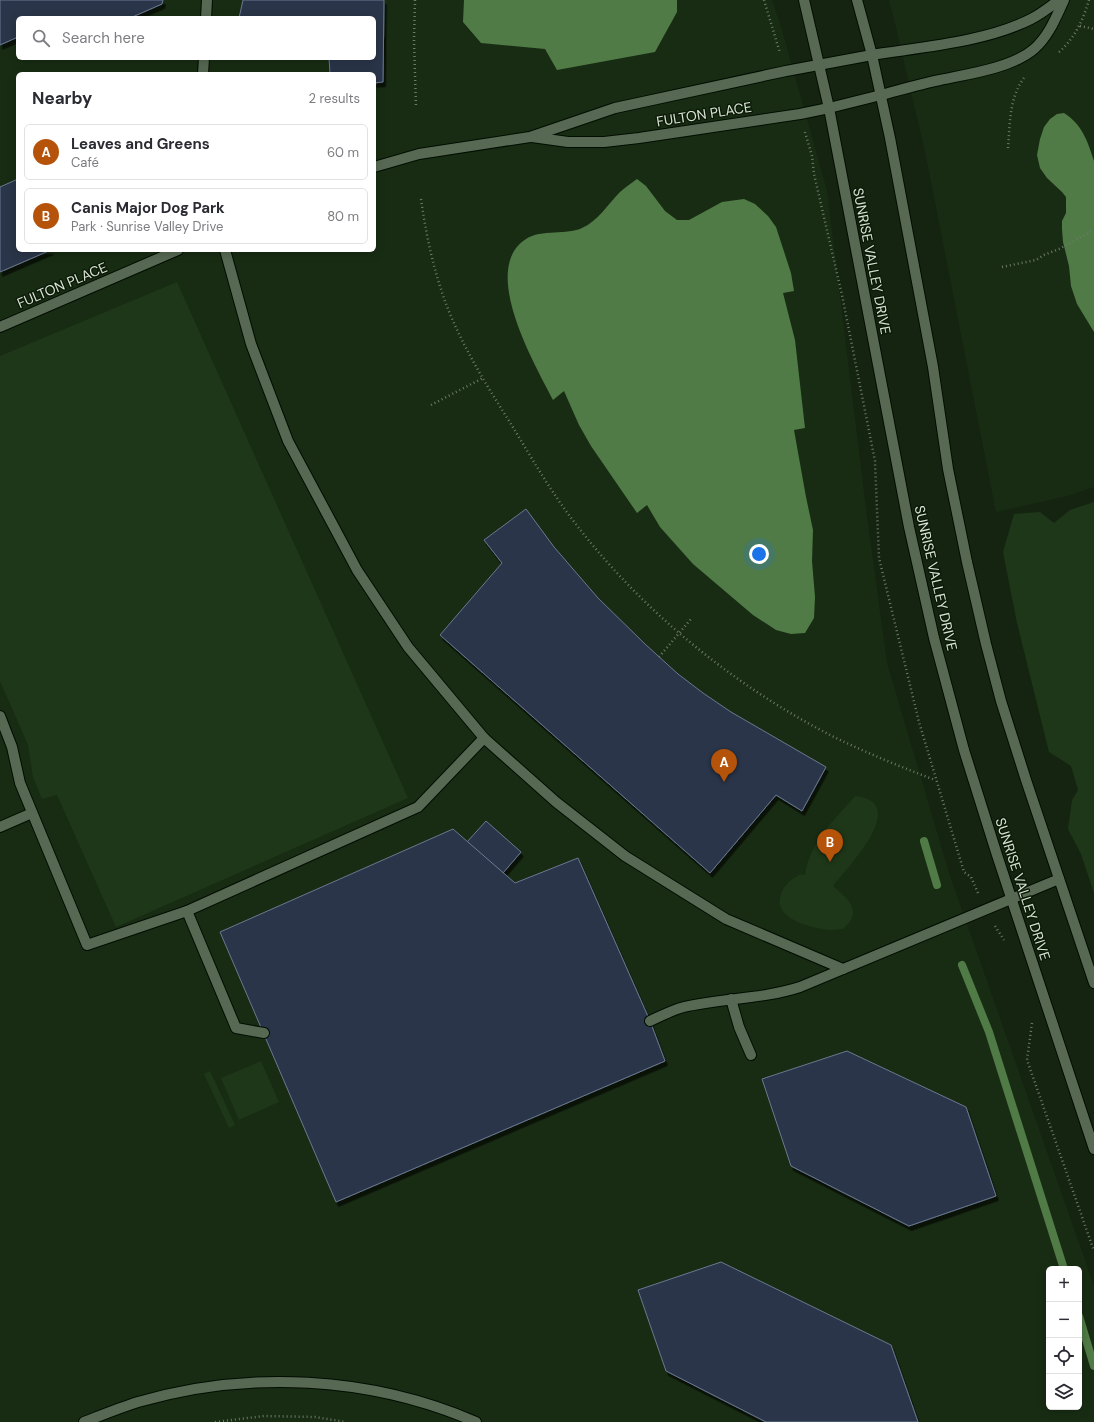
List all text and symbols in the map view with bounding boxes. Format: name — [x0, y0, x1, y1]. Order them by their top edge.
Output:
search box — [16, 16, 376, 60]
icon: search — [30, 27, 52, 49]
text: Search here — [62, 28, 145, 48]
text: Nearby — [32, 87, 92, 109]
text: 2 results — [309, 90, 360, 107]
street label: FULTON PLACE — [655, 98, 753, 130]
text: Leaves and Greens — [71, 134, 210, 154]
text: A — [41, 144, 51, 161]
text: 60 m — [327, 144, 359, 161]
text: Café — [71, 154, 99, 171]
street label: SUNRISE VALLEY DRIVE — [849, 186, 895, 336]
text: Canis Major Dog Park — [71, 198, 225, 218]
text: B — [42, 208, 50, 225]
text: 80 m — [327, 208, 359, 225]
text: Park · Sunrise Valley Drive — [71, 218, 223, 235]
street label: FULTON PLACE — [14, 258, 110, 312]
street label: SUNRISE VALLEY DRIVE — [911, 504, 962, 653]
your location — [749, 544, 769, 564]
pin: A — [711, 749, 737, 782]
street label: SUNRISE VALLEY DRIVE — [991, 816, 1055, 963]
pin: B — [817, 829, 843, 862]
map controls — [1046, 1266, 1082, 1410]
button: + — [1046, 1266, 1082, 1302]
button: − — [1046, 1302, 1082, 1338]
button: locate — [1046, 1338, 1082, 1374]
button: layers — [1046, 1374, 1082, 1410]

